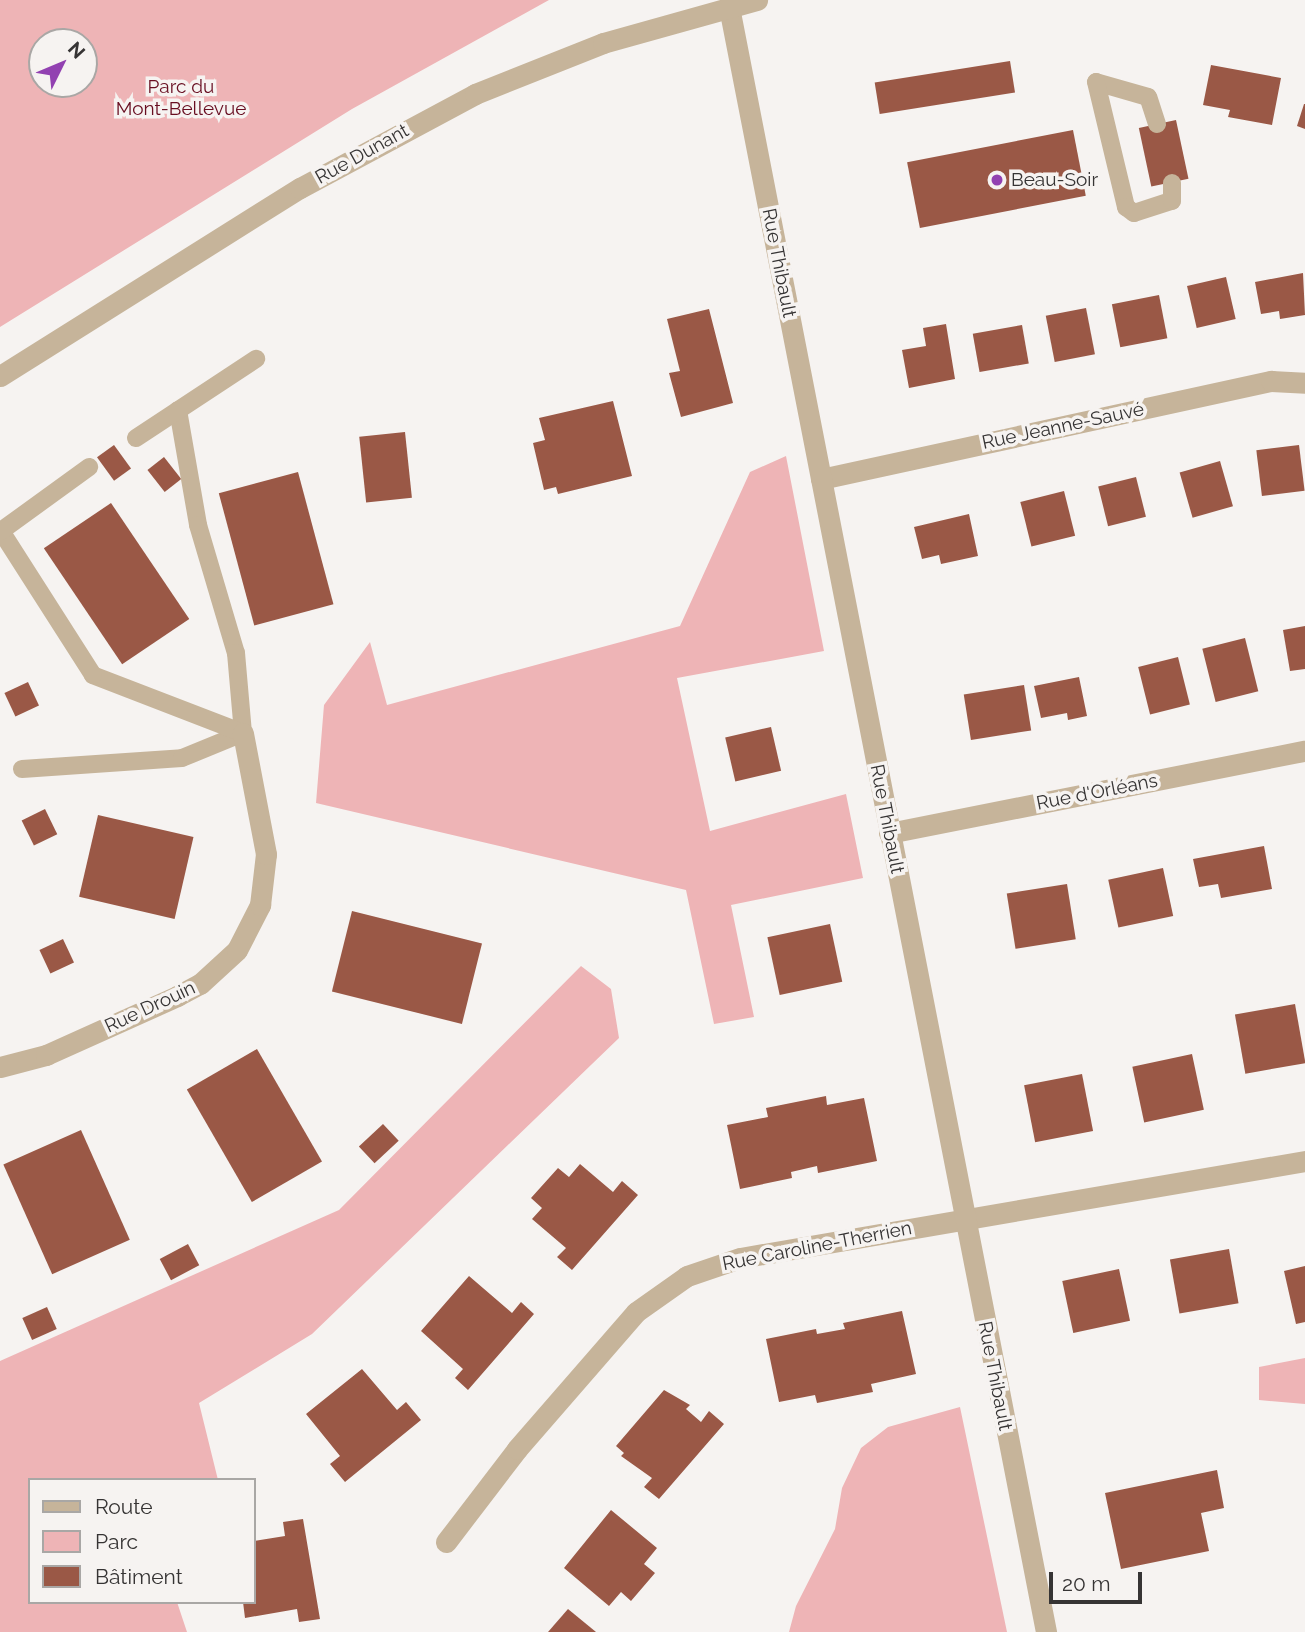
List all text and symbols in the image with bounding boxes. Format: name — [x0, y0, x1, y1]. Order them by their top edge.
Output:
north arrow — [28, 28, 98, 98]
text: N — [64, 37, 90, 63]
park label: Parc du Mont-Bellevue — [116, 76, 246, 120]
street label: Rue Dunant — [311, 119, 413, 189]
place label: Beau-Soir — [1011, 169, 1098, 191]
marker: Beau-Soir — [989, 172, 1005, 188]
street label: Rue Thibault — [757, 206, 801, 320]
street label: Rue Jeanne-Sauvé — [980, 398, 1146, 454]
street label: Rue Thibault — [865, 762, 909, 876]
street label: Rue d'Orléans — [1035, 769, 1159, 815]
street label: Rue Drouin — [101, 976, 199, 1038]
street label: Rue Caroline-Therrien — [720, 1216, 914, 1276]
street label: Rue Thibault — [973, 1319, 1017, 1433]
legend — [28, 1478, 256, 1604]
text: Route — [95, 1494, 153, 1519]
text: Parc — [95, 1529, 138, 1554]
scale bar — [1053, 1558, 1146, 1602]
text: Bâtiment — [95, 1564, 183, 1589]
text: 20 m — [1062, 1571, 1110, 1596]

